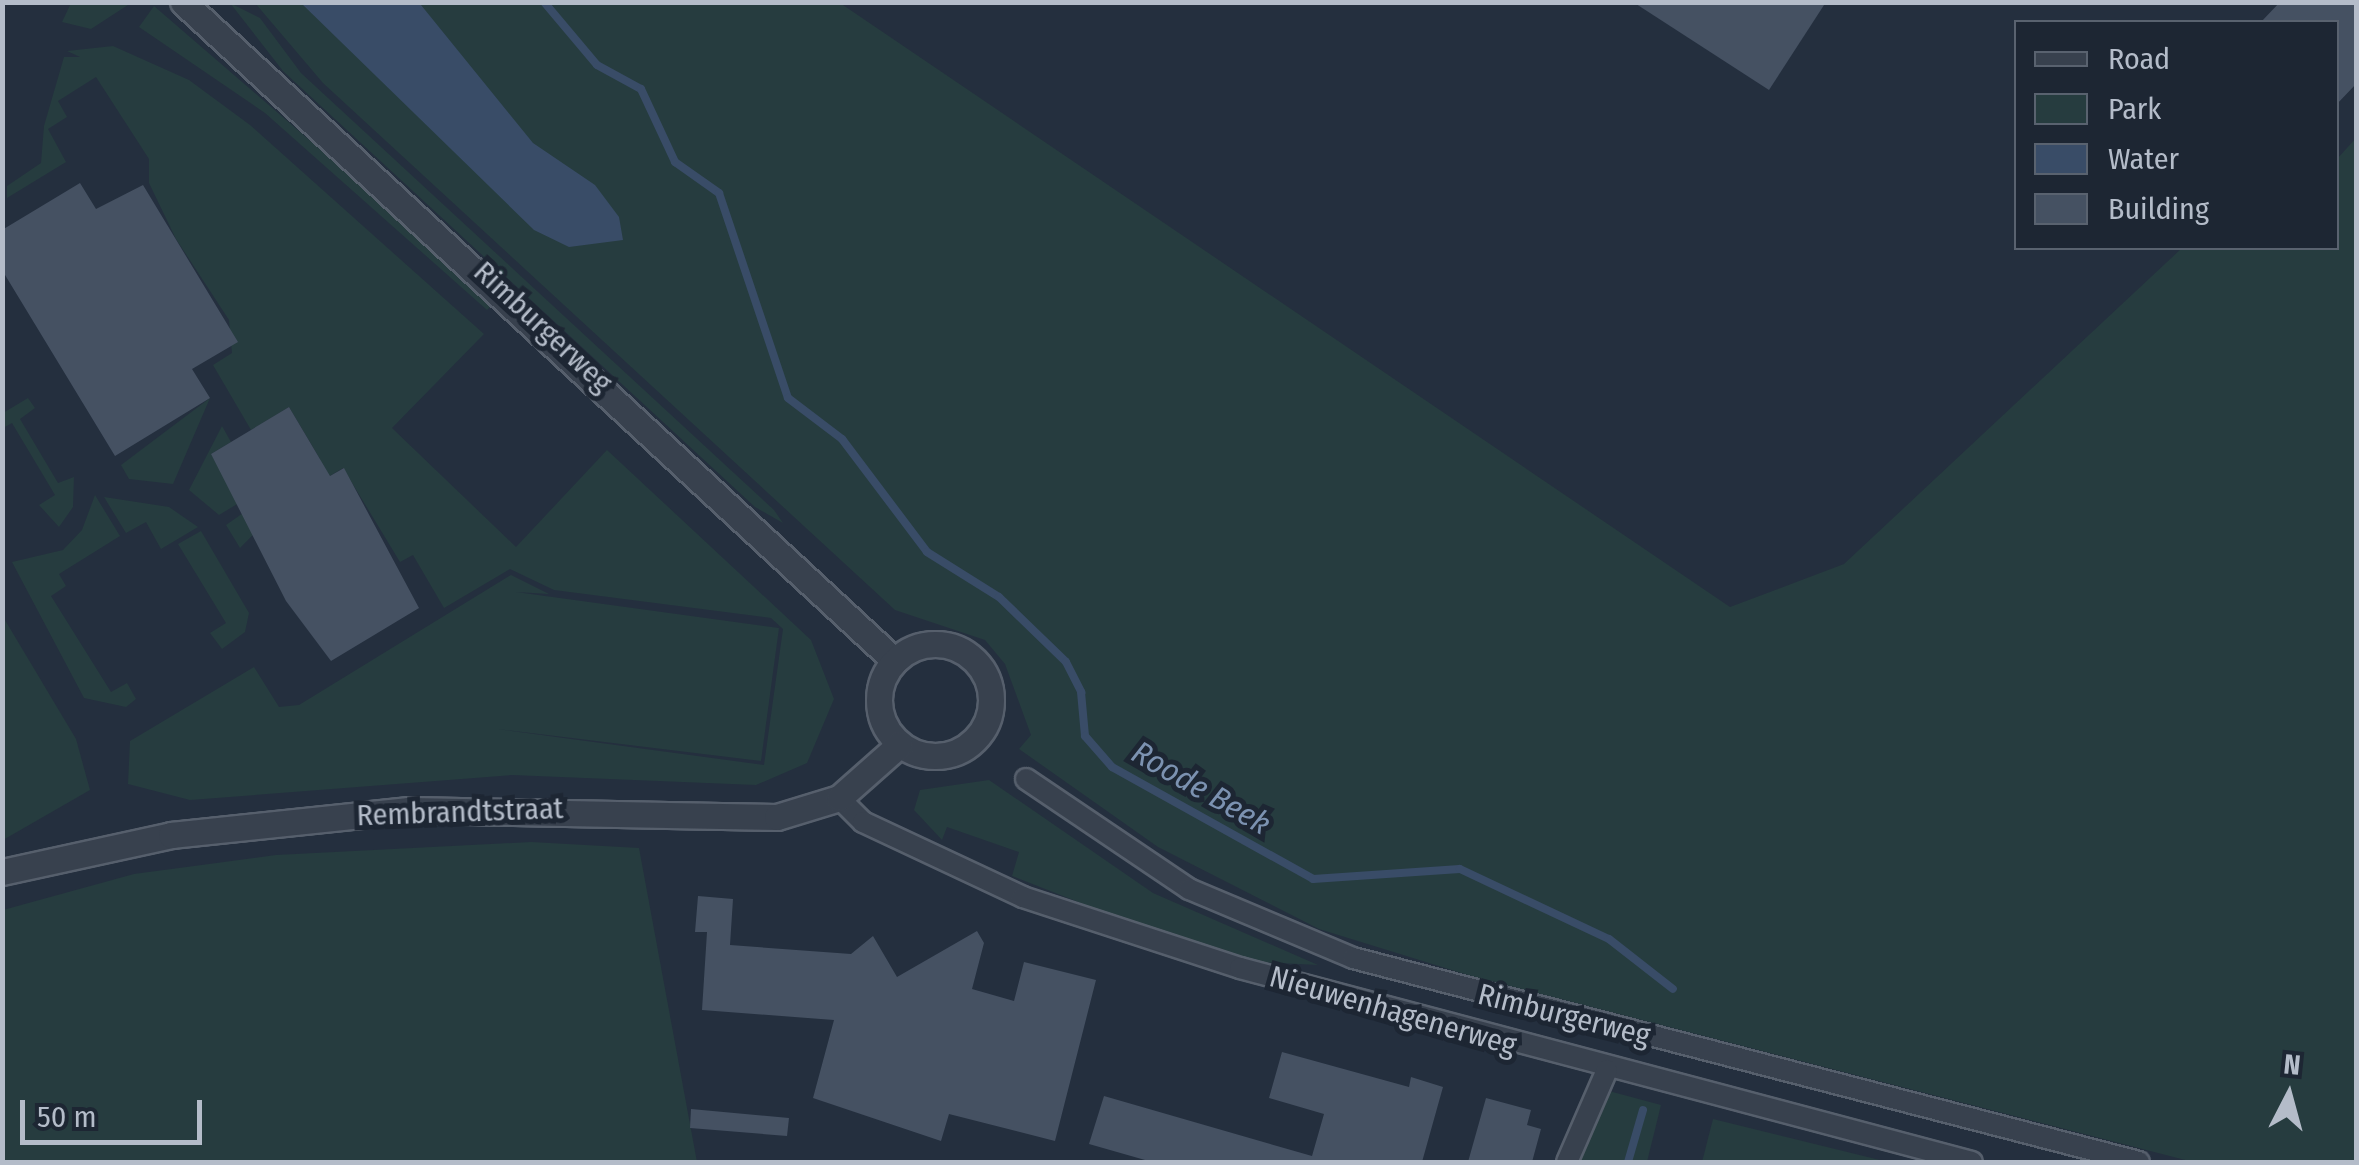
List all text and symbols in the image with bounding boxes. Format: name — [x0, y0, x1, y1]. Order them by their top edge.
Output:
legend — [2014, 20, 2339, 250]
text: Road — [2108, 41, 2170, 77]
text: Park — [2108, 91, 2161, 127]
text: Water — [2108, 141, 2179, 177]
text: Building — [2108, 191, 2209, 227]
street label: Rimburgerweg — [466, 254, 620, 400]
water label: Roode Beek — [1125, 733, 1277, 843]
street label: Rembrandtstraat — [356, 790, 564, 834]
street label: Nieuwenhagenerweg — [1266, 959, 1520, 1063]
street label: Rimburgerweg — [1474, 976, 1654, 1054]
north arrow — [2239, 1045, 2339, 1145]
text: N — [2282, 1047, 2302, 1082]
scale bar — [25, 1080, 208, 1142]
text: 50 m — [37, 1099, 97, 1135]

